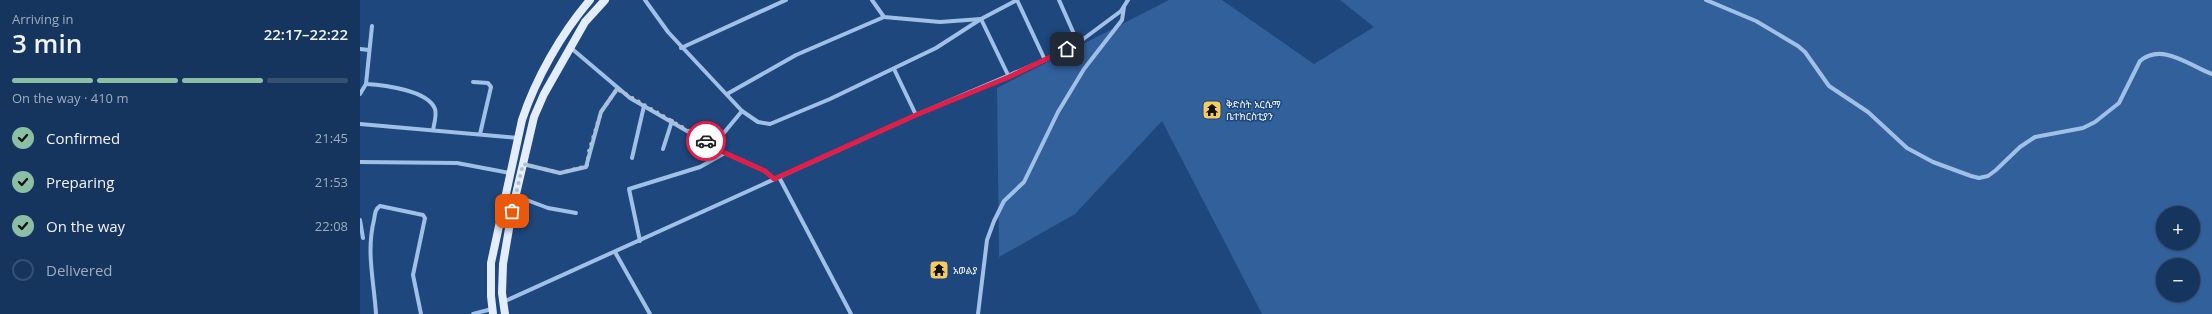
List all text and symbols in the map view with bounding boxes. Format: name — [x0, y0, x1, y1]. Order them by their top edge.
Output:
text: Arriving in — [12, 10, 74, 28]
text: 22:17–22:22 — [264, 24, 348, 44]
text: 3 min — [12, 25, 82, 61]
pin — [1050, 32, 1084, 66]
icon: home — [1056, 38, 1078, 60]
text: On the way · 410 m — [12, 89, 128, 107]
place label: ቅድስት አርሴማ ቤተክርስቲያን — [1226, 97, 1281, 123]
temple icon: ቅድስት አርሴማ ቤተክርስቲያን — [1201, 99, 1223, 121]
courier — [686, 121, 726, 161]
icon: check — [12, 127, 34, 149]
text: Confirmed — [46, 128, 120, 148]
text: 21:45 — [315, 129, 348, 147]
icon: car — [695, 130, 717, 152]
icon: check — [12, 171, 34, 193]
text: Preparing — [46, 172, 114, 192]
text: 21:53 — [315, 173, 348, 191]
pin — [495, 194, 529, 228]
icon: bag — [501, 200, 523, 222]
map controls — [2156, 206, 2200, 302]
button: + — [2156, 206, 2200, 250]
icon: check — [12, 215, 34, 237]
text: On the way — [46, 216, 125, 236]
text: 22:08 — [315, 217, 348, 235]
button: − — [2156, 258, 2200, 302]
temple icon: አወልያ — [928, 259, 950, 281]
text: Delivered — [46, 260, 113, 280]
place label: አወልያ — [953, 263, 978, 277]

